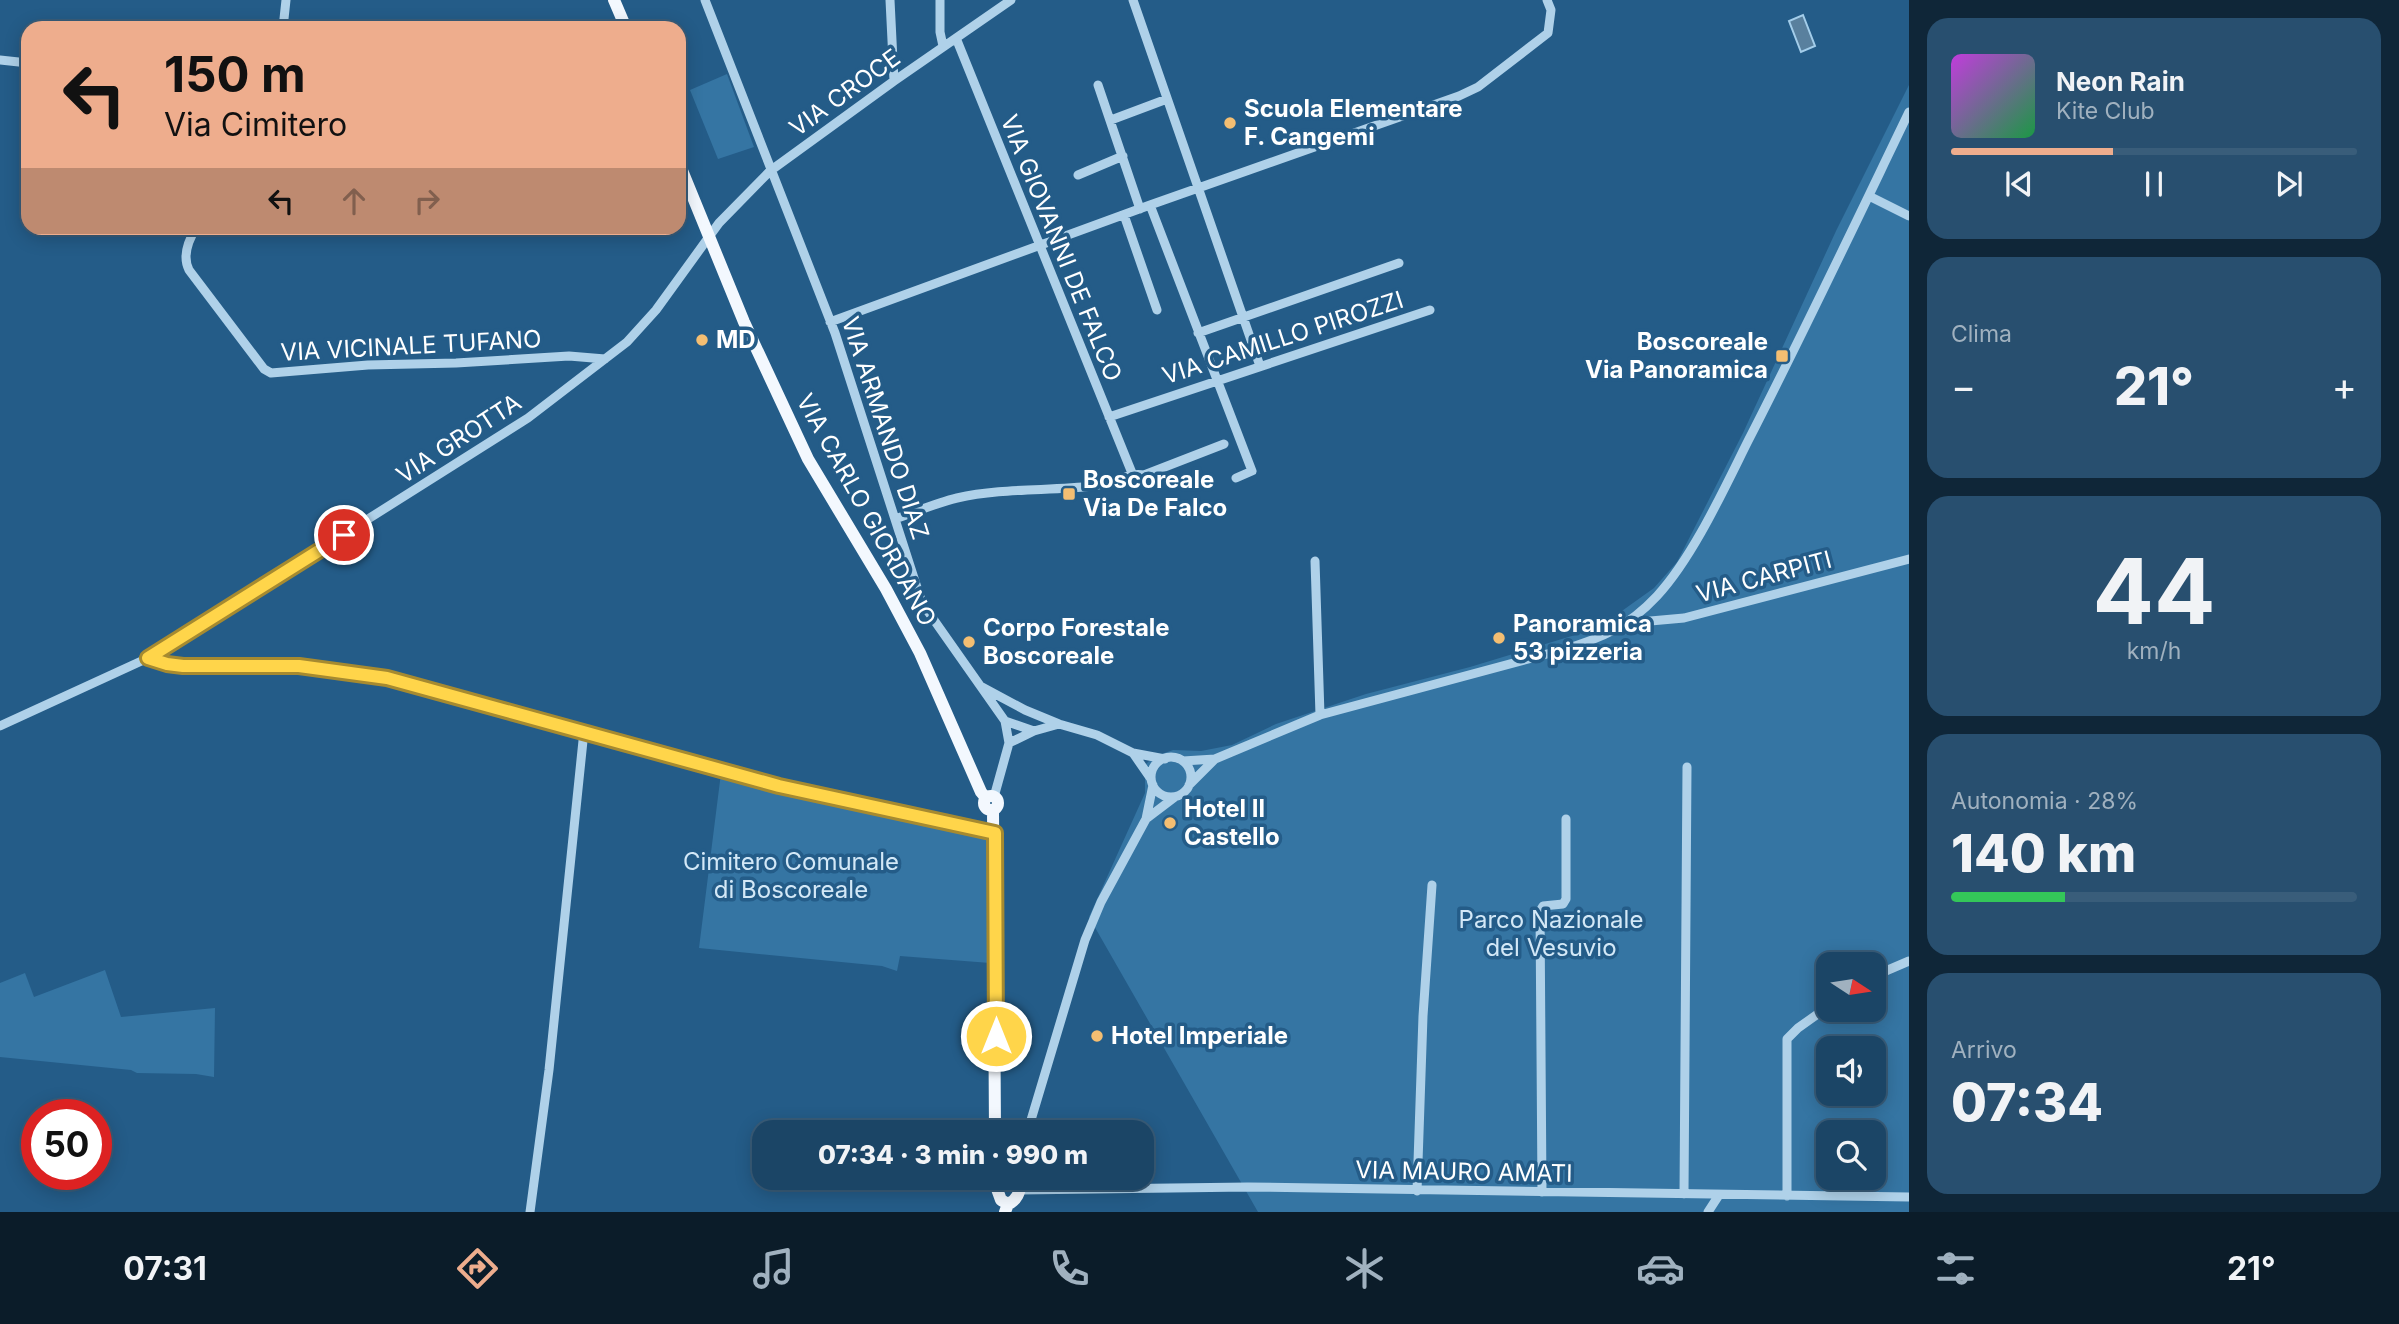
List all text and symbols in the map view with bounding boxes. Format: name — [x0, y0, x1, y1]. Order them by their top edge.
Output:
street label: VIA CROCE — [784, 43, 906, 142]
text: 150 m — [164, 45, 306, 104]
icon: left — [49, 49, 140, 140]
text: Neon Rain — [2056, 66, 2185, 97]
place label: Scuola Elementare F. Cangemi — [1244, 94, 1462, 151]
text: Kite Club — [2056, 97, 2155, 125]
text: Via Cimitero — [164, 105, 347, 144]
street label: VIA GIOVANNI DE FALCO — [995, 110, 1128, 385]
marker: Scuola Elementare F. Cangemi — [1222, 115, 1238, 131]
icon: previous — [2000, 165, 2038, 203]
icon: pause — [2135, 165, 2173, 203]
icon: next — [2270, 165, 2308, 203]
icon: left — [262, 182, 300, 220]
icon: ahead — [335, 182, 373, 220]
icon: right — [408, 182, 446, 220]
street label: VIA CAMILLO PIROZZI — [1159, 285, 1407, 390]
street label: VIA ARMANDO DIAZ — [836, 313, 935, 543]
text: Clima — [1951, 320, 2012, 348]
street label: VIA VICINALE TUFANO — [280, 324, 542, 367]
place label: MD — [716, 325, 756, 354]
place label: Boscoreale Via Panoramica — [1585, 327, 1768, 384]
marker: MD — [694, 332, 710, 348]
marker: Boscoreale Via Panoramica — [1774, 348, 1790, 364]
text: 21° — [2114, 355, 2194, 418]
text: − — [1951, 363, 1976, 409]
text: + — [2332, 363, 2357, 409]
street label: VIA GROTTA — [391, 388, 527, 490]
street label: VIA CARLO GIORDANO — [790, 389, 942, 631]
place label: Boscoreale Via De Falco — [1083, 465, 1227, 522]
marker: Boscoreale Via De Falco — [1061, 486, 1077, 502]
pin — [314, 505, 374, 565]
icon: arrive — [325, 516, 363, 554]
text: 44 — [2092, 536, 2216, 646]
street label: VIA CARPITI — [1693, 545, 1835, 609]
place label: Panoramica 53 pizzeria — [1513, 609, 1652, 666]
place label: Corpo Forestale Boscoreale — [983, 613, 1170, 670]
marker: Panoramica 53 pizzeria — [1491, 630, 1507, 646]
marker: Corpo Forestale Boscoreale — [961, 634, 977, 650]
text: km/h — [2127, 637, 2181, 665]
text: Autonomia · 28% — [1951, 787, 2138, 815]
place label: Hotel Il Castello — [1184, 794, 1280, 851]
marker: Hotel Il Castello — [1162, 815, 1178, 831]
text: 140 km — [1951, 822, 2136, 885]
park label: Cimitero Comunale di Boscoreale — [683, 847, 899, 904]
park label: Parco Nazionale del Vesuvio — [1459, 905, 1643, 962]
north arrow — [1816, 952, 1886, 1022]
map controls — [1816, 952, 1886, 1190]
position arrow — [959, 999, 1033, 1073]
place label: Hotel Imperiale — [1111, 1021, 1288, 1050]
marker: Hotel Imperiale — [1089, 1028, 1105, 1044]
button: sound — [1816, 1036, 1886, 1106]
text: Arrivo — [1951, 1036, 2017, 1064]
text: 07:34 — [1951, 1071, 2103, 1134]
speed limit sign: 50 — [21, 1099, 112, 1190]
button: search — [1816, 1120, 1886, 1190]
text: 07:34 · 3 min · 990 m — [818, 1139, 1088, 1170]
street label: VIA MAURO AMATI — [1355, 1155, 1573, 1188]
icon: directions — [453, 1244, 502, 1293]
icon: music — [749, 1244, 798, 1293]
icon: phone — [1045, 1244, 1094, 1293]
icon: climate — [1340, 1244, 1389, 1293]
icon: car — [1636, 1244, 1685, 1293]
icon: filters — [1931, 1244, 1980, 1293]
text: 07:31 — [123, 1249, 207, 1288]
text: 21° — [2227, 1249, 2276, 1288]

